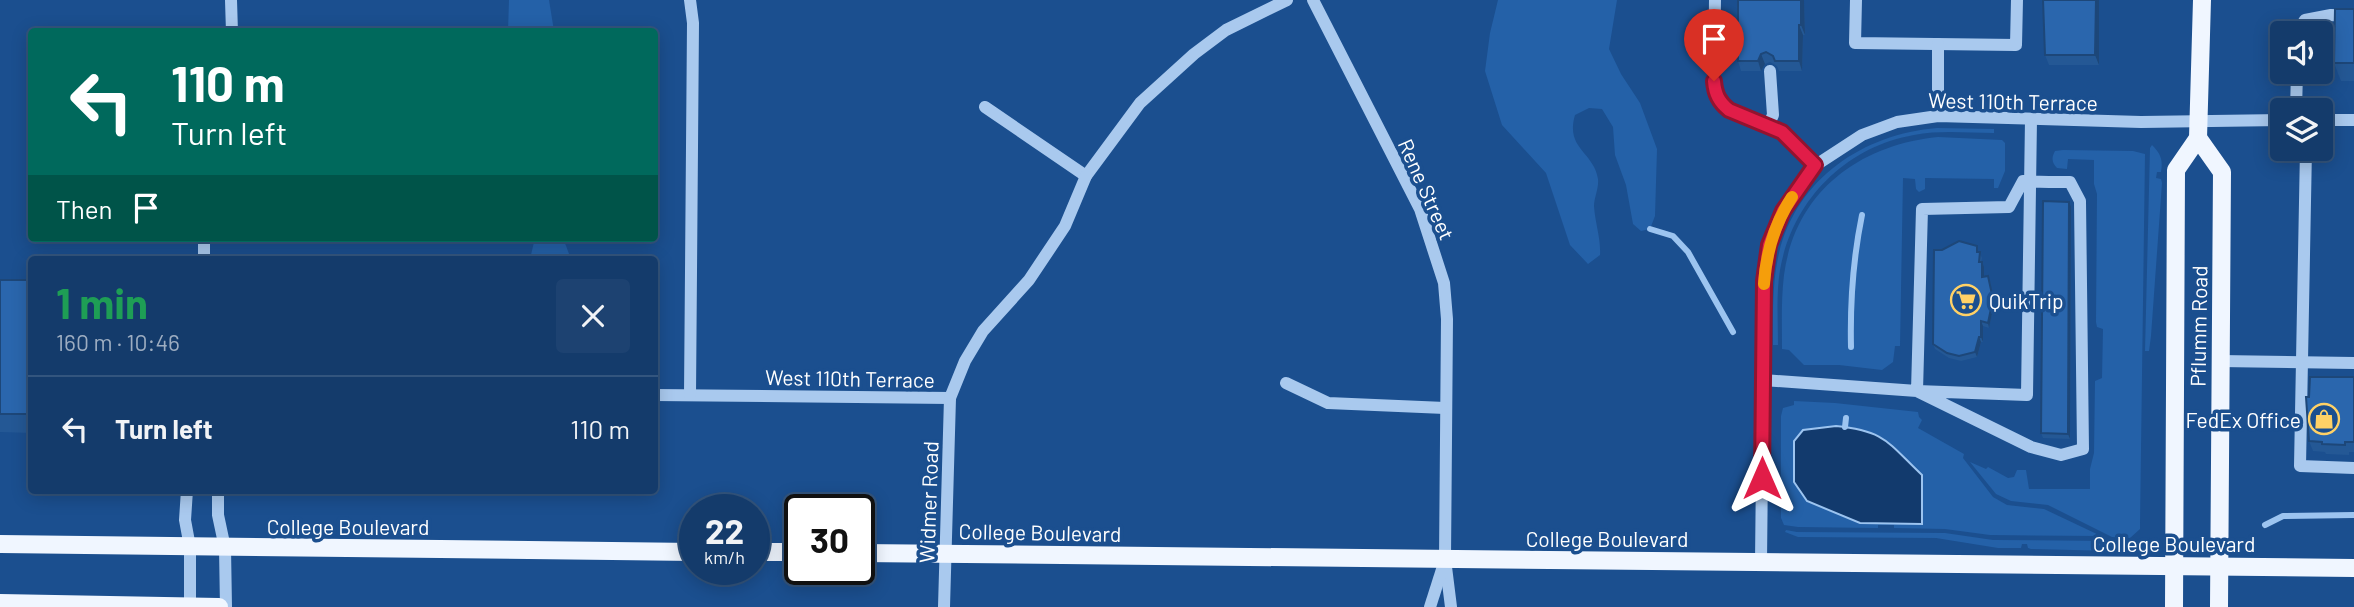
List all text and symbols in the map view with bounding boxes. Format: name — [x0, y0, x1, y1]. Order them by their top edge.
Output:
pin — [1684, 9, 1744, 81]
icon: arrive — [1695, 20, 1733, 58]
map controls — [2270, 21, 2333, 161]
button: sound — [2270, 21, 2333, 84]
text: 110 m — [171, 53, 285, 112]
icon: left — [56, 56, 147, 147]
street label: West 110th Terrace — [1928, 87, 2098, 115]
button: layers — [2270, 98, 2333, 161]
text: Turn left — [171, 113, 288, 151]
street label: Rene Street — [1394, 135, 1460, 243]
icon: arrive — [127, 189, 165, 227]
text: Then — [56, 193, 113, 224]
street label: Pflumm Road — [2184, 265, 2212, 387]
text: 1 min — [56, 277, 148, 327]
button: close — [556, 279, 630, 353]
supermarket icon: QuikTrip — [1949, 283, 1983, 317]
place label: QuikTrip — [1989, 288, 2064, 313]
text: 160 m · 10:46 — [56, 328, 180, 356]
street label: West 110th Terrace — [765, 364, 935, 392]
shop icon: FedEx Office — [2307, 402, 2341, 436]
place label: FedEx Office — [2186, 407, 2301, 432]
icon: left — [56, 410, 94, 448]
text: Turn left — [115, 413, 213, 444]
text: 110 m — [570, 413, 630, 444]
street label: Widmer Road — [913, 441, 943, 563]
position arrow — [1725, 441, 1799, 515]
speed limit sign: 30 — [784, 494, 875, 585]
text: 22 — [705, 509, 744, 551]
street label: College Boulevard — [267, 514, 429, 539]
street label: College Boulevard — [958, 518, 1122, 546]
street label: College Boulevard — [1526, 526, 1688, 551]
street label: College Boulevard — [2093, 531, 2255, 556]
text: km/h — [704, 546, 745, 568]

